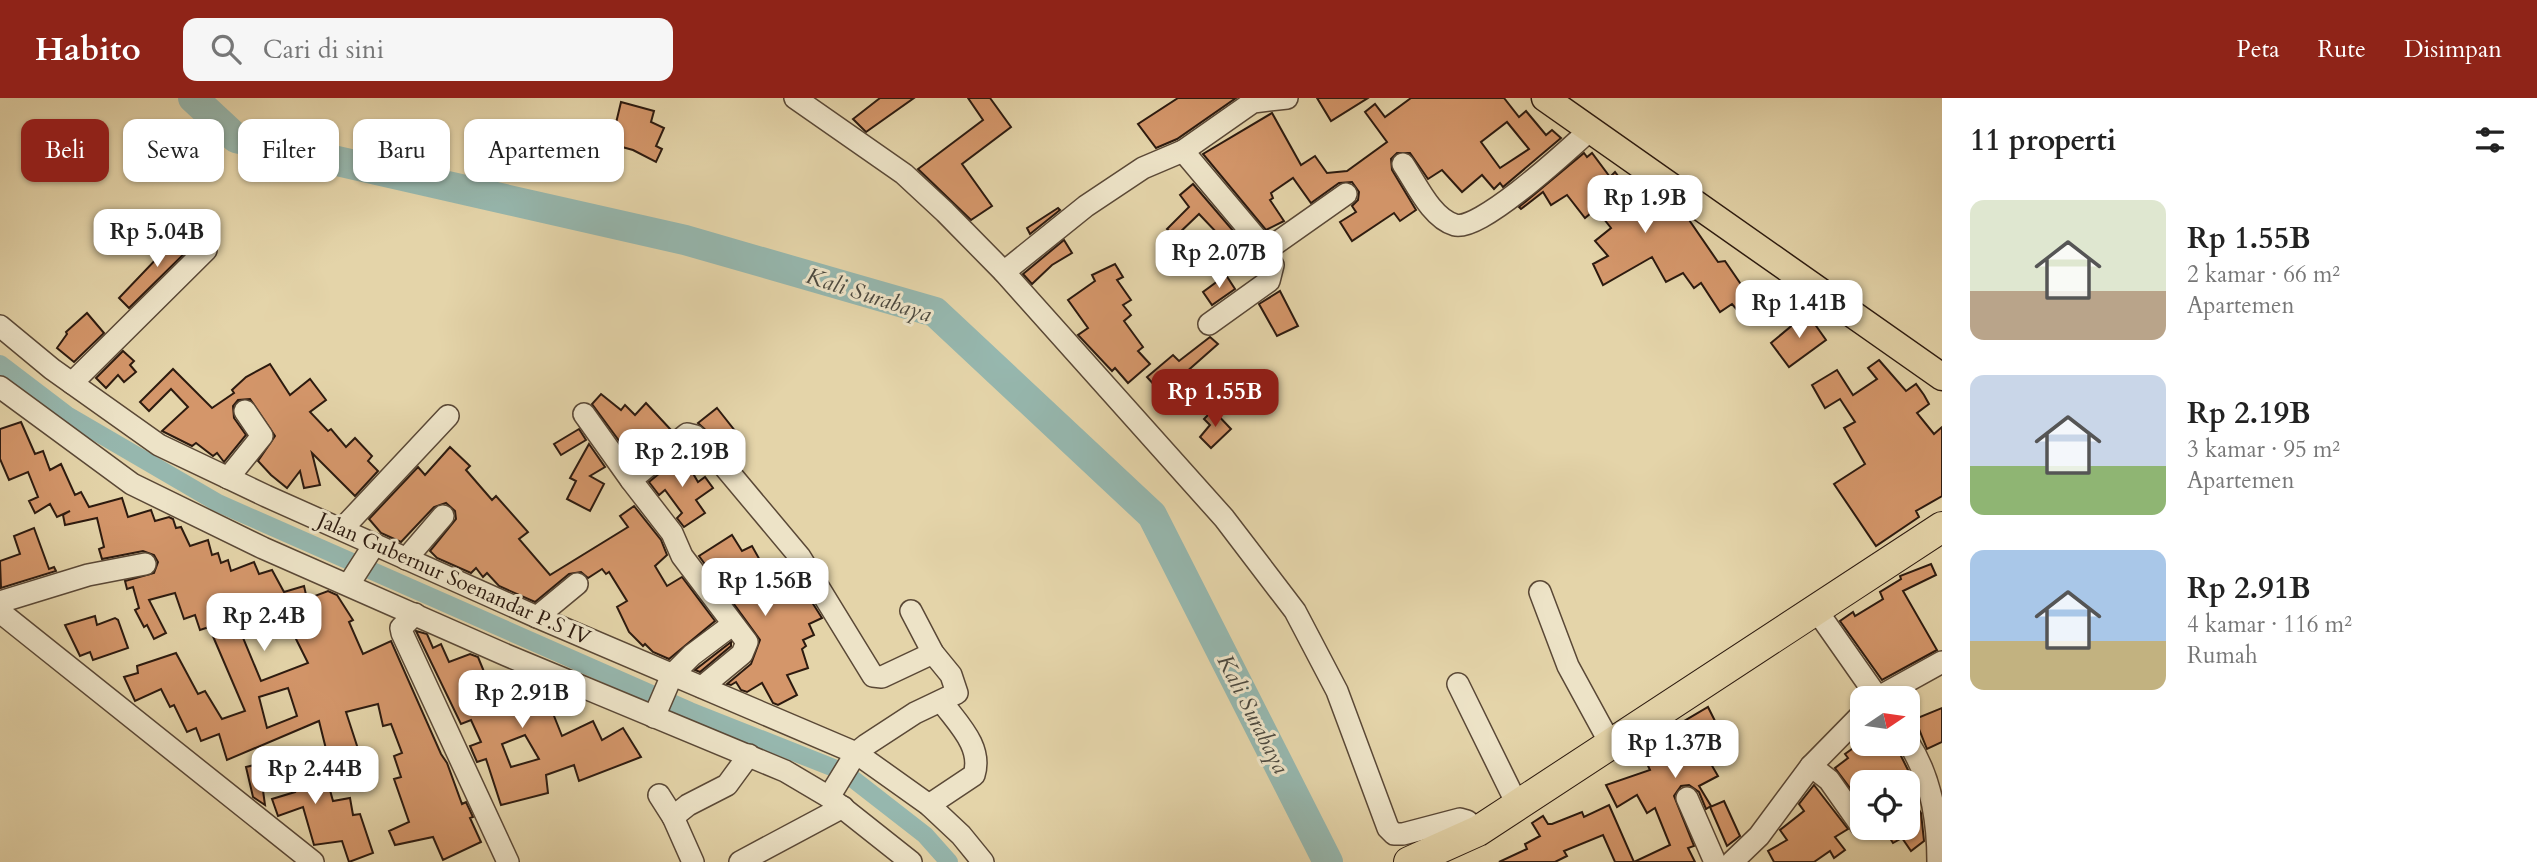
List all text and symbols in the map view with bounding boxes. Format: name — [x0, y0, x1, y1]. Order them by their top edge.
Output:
search box — [183, 18, 673, 81]
text: Habito — [35, 27, 141, 72]
icon: search — [207, 30, 245, 68]
text: Cari di sini — [263, 32, 384, 67]
text: Peta — [2237, 33, 2280, 66]
text: Rute — [2318, 33, 2366, 66]
text: Disimpan — [2404, 33, 2502, 66]
chip: Beli — [21, 119, 109, 182]
chip: Sewa — [123, 119, 224, 182]
chip: Filter — [238, 119, 339, 182]
chip: Baru — [353, 119, 450, 182]
chip: Apartemen — [464, 119, 624, 182]
text: 11 properti — [1970, 120, 2116, 161]
icon: filters — [2471, 121, 2509, 159]
pin: Rp 1.9B — [1580, 176, 1710, 235]
text: Rp 1.9B — [1603, 182, 1687, 213]
pin: Rp 5.04B — [85, 209, 229, 269]
text: Rp 5.04B — [110, 216, 204, 247]
text: Rp 1.55B — [2187, 218, 2311, 259]
icon: home — [2026, 228, 2110, 312]
pin: Rp 2.07B — [1147, 230, 1291, 290]
text: Rp 2.07B — [1172, 237, 1266, 268]
text: 2 kamar · 66 m² — [2187, 259, 2340, 290]
water label: Kali Surabaya — [802, 260, 936, 330]
pin: Rp 1.41B — [1727, 280, 1871, 340]
text: Rp 1.41B — [1752, 287, 1846, 318]
text: Apartemen — [2187, 290, 2295, 321]
pin: Rp 1.55B — [1143, 370, 1287, 429]
text: Rp 1.55B — [1168, 376, 1262, 407]
text: Rp 2.19B — [2187, 393, 2311, 434]
icon: home — [2026, 403, 2110, 487]
pin: Rp 2.19B — [610, 430, 754, 489]
text: 3 kamar · 95 m² — [2187, 434, 2340, 465]
text: Rp 2.19B — [635, 436, 729, 467]
text: Apartemen — [2187, 465, 2295, 496]
street label: Jalan Gubernur Soenandar P.S IV — [310, 504, 596, 653]
pin: Rp 1.56B — [693, 559, 837, 618]
text: Rp 1.56B — [718, 565, 812, 596]
text: Rp 2.91B — [2187, 568, 2311, 609]
icon: home — [2026, 578, 2110, 662]
pin: Rp 2.4B — [199, 594, 329, 653]
text: Rp 2.4B — [222, 600, 306, 631]
text: 4 kamar · 116 m² — [2187, 609, 2352, 640]
text: Rumah — [2187, 640, 2258, 671]
water label: Kali Surabaya — [1210, 649, 1296, 779]
pin: Rp 2.91B — [450, 670, 594, 730]
text: Rp 2.91B — [475, 677, 569, 708]
north arrow — [1850, 686, 1920, 756]
map controls — [1850, 686, 1920, 840]
pin: Rp 1.37B — [1603, 720, 1747, 780]
text: Rp 1.37B — [1628, 727, 1722, 758]
pin: Rp 2.44B — [243, 746, 387, 806]
text: Rp 2.44B — [268, 753, 362, 784]
button: locate — [1850, 770, 1920, 840]

